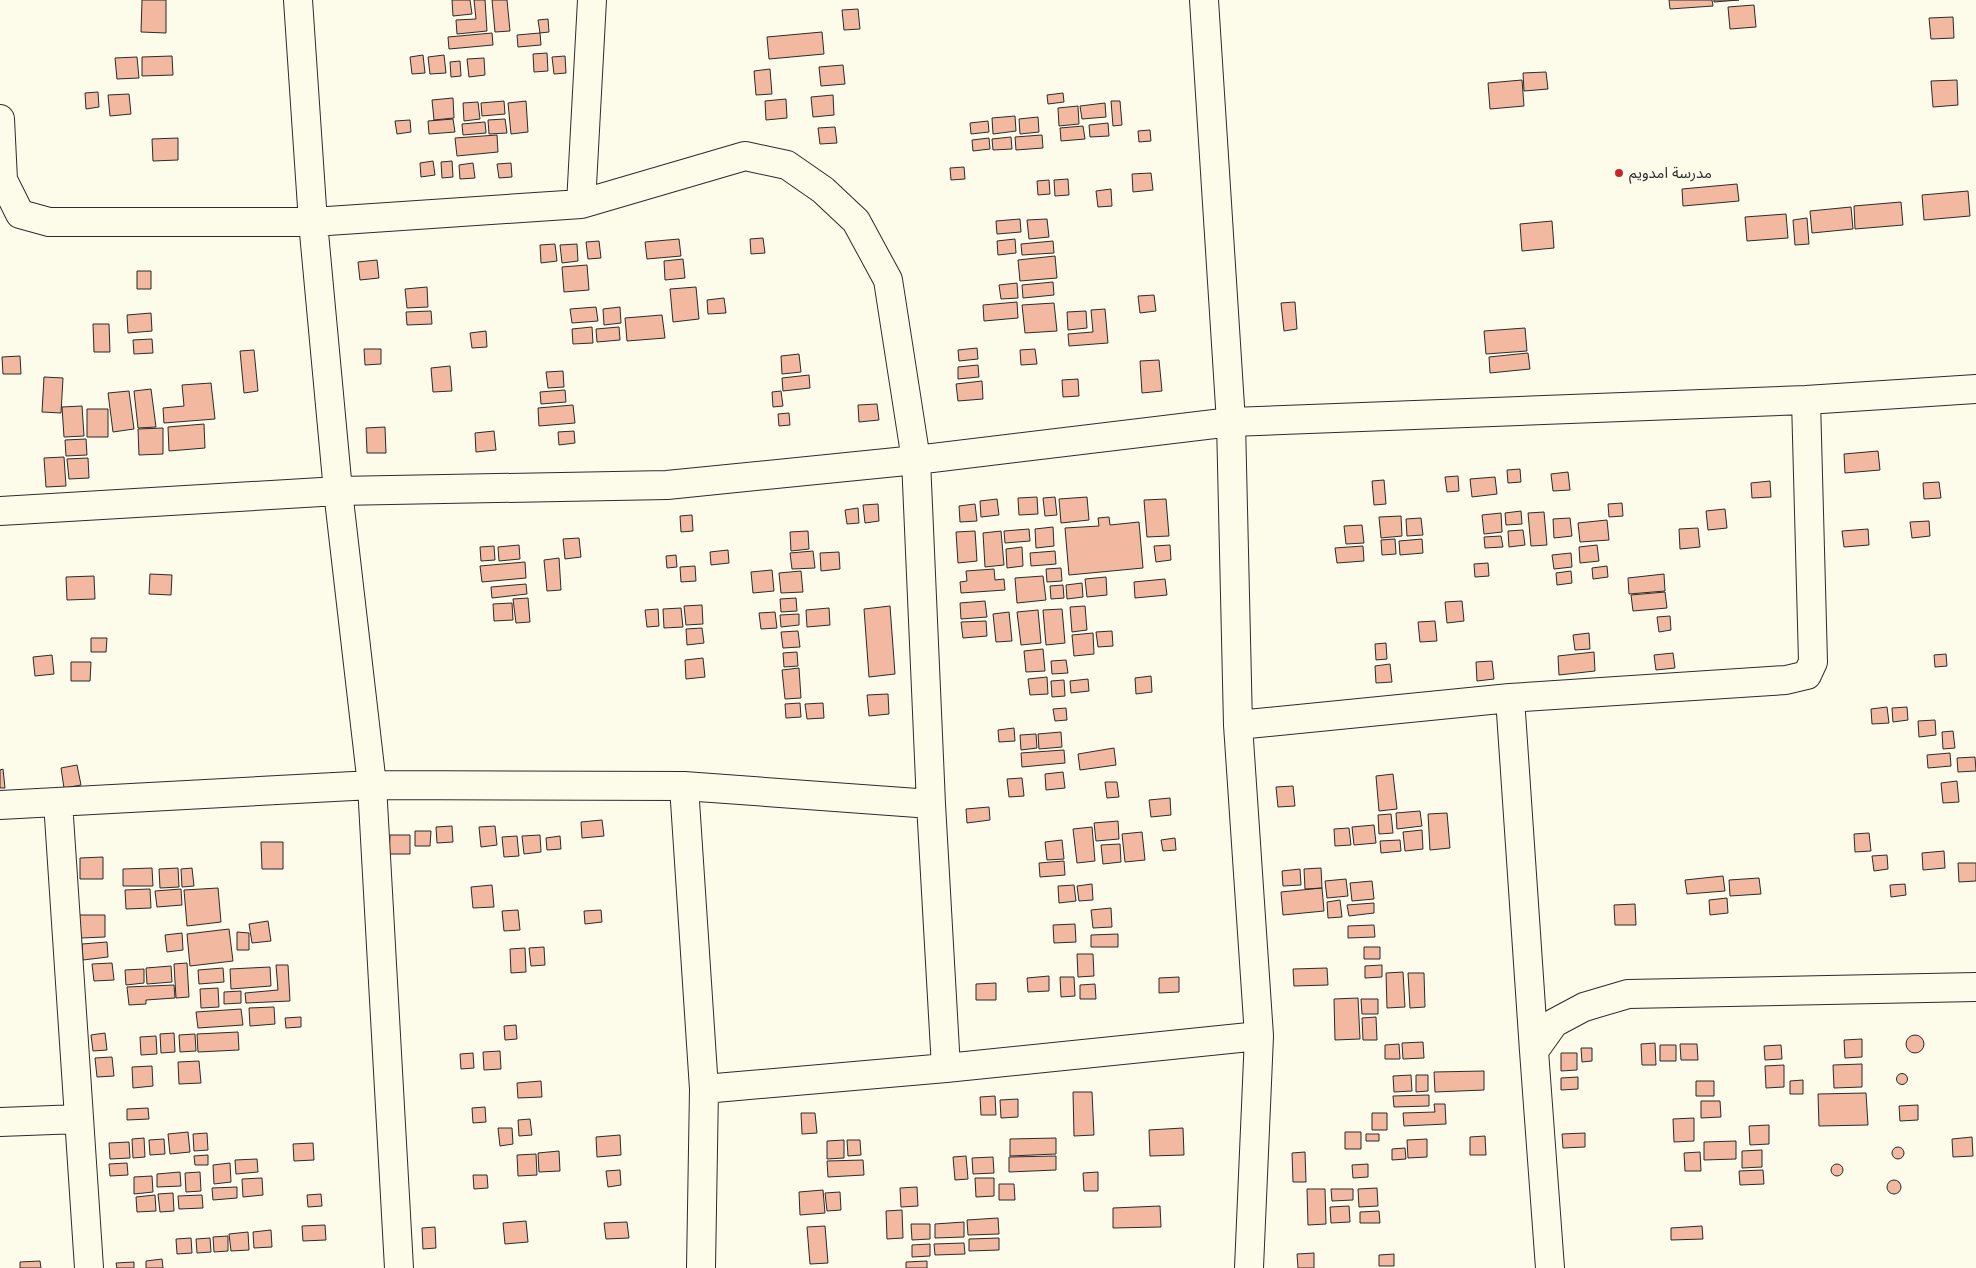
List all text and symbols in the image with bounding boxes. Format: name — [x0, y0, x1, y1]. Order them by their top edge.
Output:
place label: مدرسة امدويم — [1629, 164, 1712, 184]
marker: مدرسة امدويم — [1613, 167, 1625, 179]

